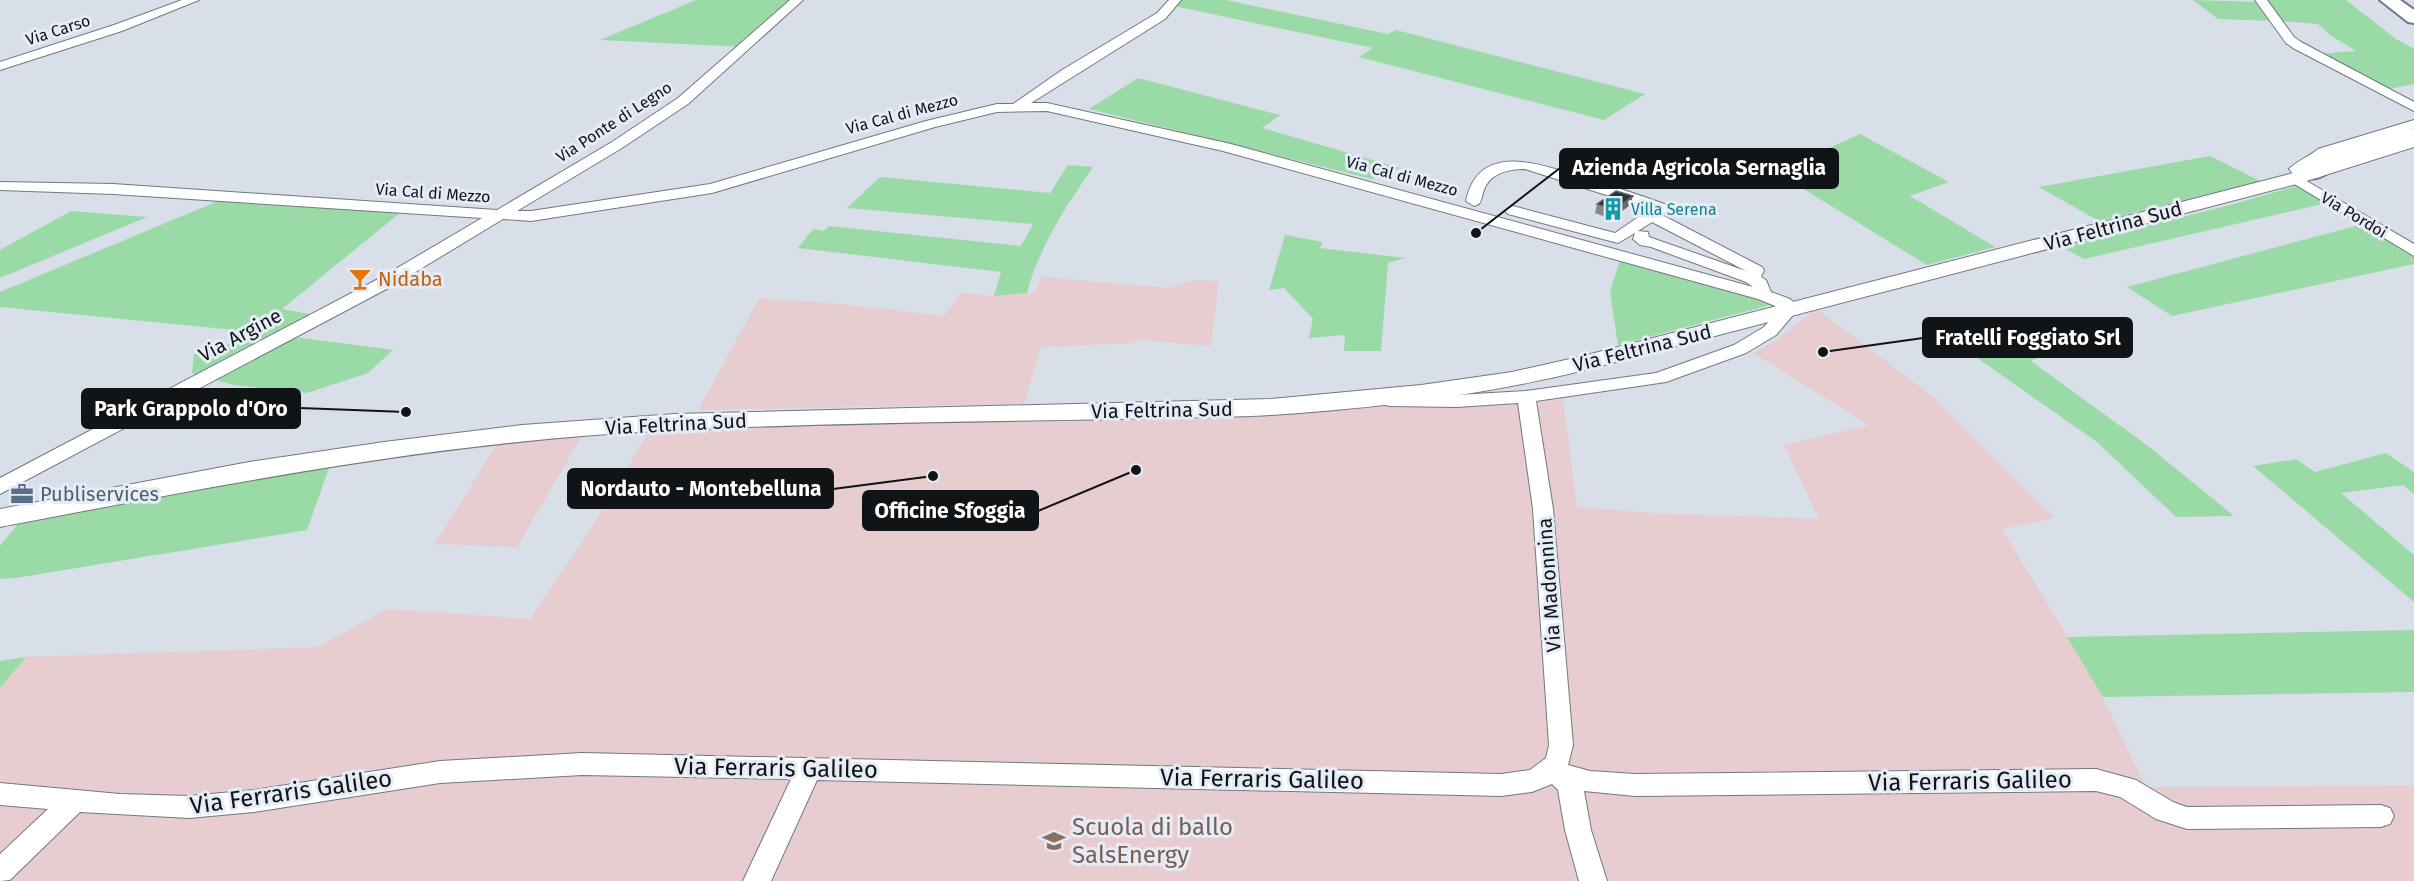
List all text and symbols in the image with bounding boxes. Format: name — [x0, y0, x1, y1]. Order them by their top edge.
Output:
street label: Via Carso — [23, 11, 93, 49]
street label: Via Ponte di Legno — [553, 78, 675, 166]
street label: Via Cal di Mezzo — [844, 90, 960, 138]
callout: Azienda Agricola Sernaglia — [1560, 149, 1838, 188]
street label: Via Cal di Mezzo — [1344, 152, 1460, 200]
text: Azienda Agricola Sernaglia — [1571, 155, 1826, 181]
street label: Via Cal di Mezzo — [375, 180, 491, 206]
street label: Via Pordoi — [2318, 188, 2390, 242]
building icon: Villa Serena — [1600, 196, 1626, 222]
street label: Via Feltrina Sud — [2041, 196, 2185, 256]
place label: Villa Serena — [1631, 200, 1717, 219]
bar icon: Nidaba — [347, 266, 373, 292]
place label: Nidaba — [378, 267, 443, 291]
street label: Via Argine — [194, 303, 286, 367]
callout: Fratelli Foggiato Srl — [1923, 318, 2132, 357]
street label: Via Feltrina Sud — [1570, 319, 1714, 377]
text: Fratelli Foggiato Srl — [1935, 325, 2121, 351]
callout: Park Grappolo d'Oro — [82, 389, 300, 428]
text: Park Grappolo d'Oro — [94, 396, 288, 422]
street label: Via Feltrina Sud — [1091, 397, 1233, 423]
street label: Via Feltrina Sud — [605, 408, 747, 440]
callout: Nordauto - Montebelluna — [568, 469, 833, 508]
text: Nordauto - Montebelluna — [580, 476, 822, 502]
office icon: Publiservices — [9, 481, 35, 507]
place label: Publiservices — [40, 482, 159, 506]
callout: Officine Sfoggia — [863, 491, 1038, 530]
text: Officine Sfoggia — [874, 498, 1026, 524]
street label: Via Madonnina — [1532, 517, 1566, 653]
street label: Via Ferraris Galileo — [674, 752, 878, 784]
street label: Via Ferraris Galileo — [1160, 763, 1364, 795]
street label: Via Ferraris Galileo — [188, 764, 394, 820]
street label: Via Ferraris Galileo — [1868, 765, 2072, 797]
place label: Scuola di ballo SalsEnergy — [1072, 813, 1233, 869]
school or university icon: Scuola di ballo SalsEnergy — [1041, 828, 1067, 854]

